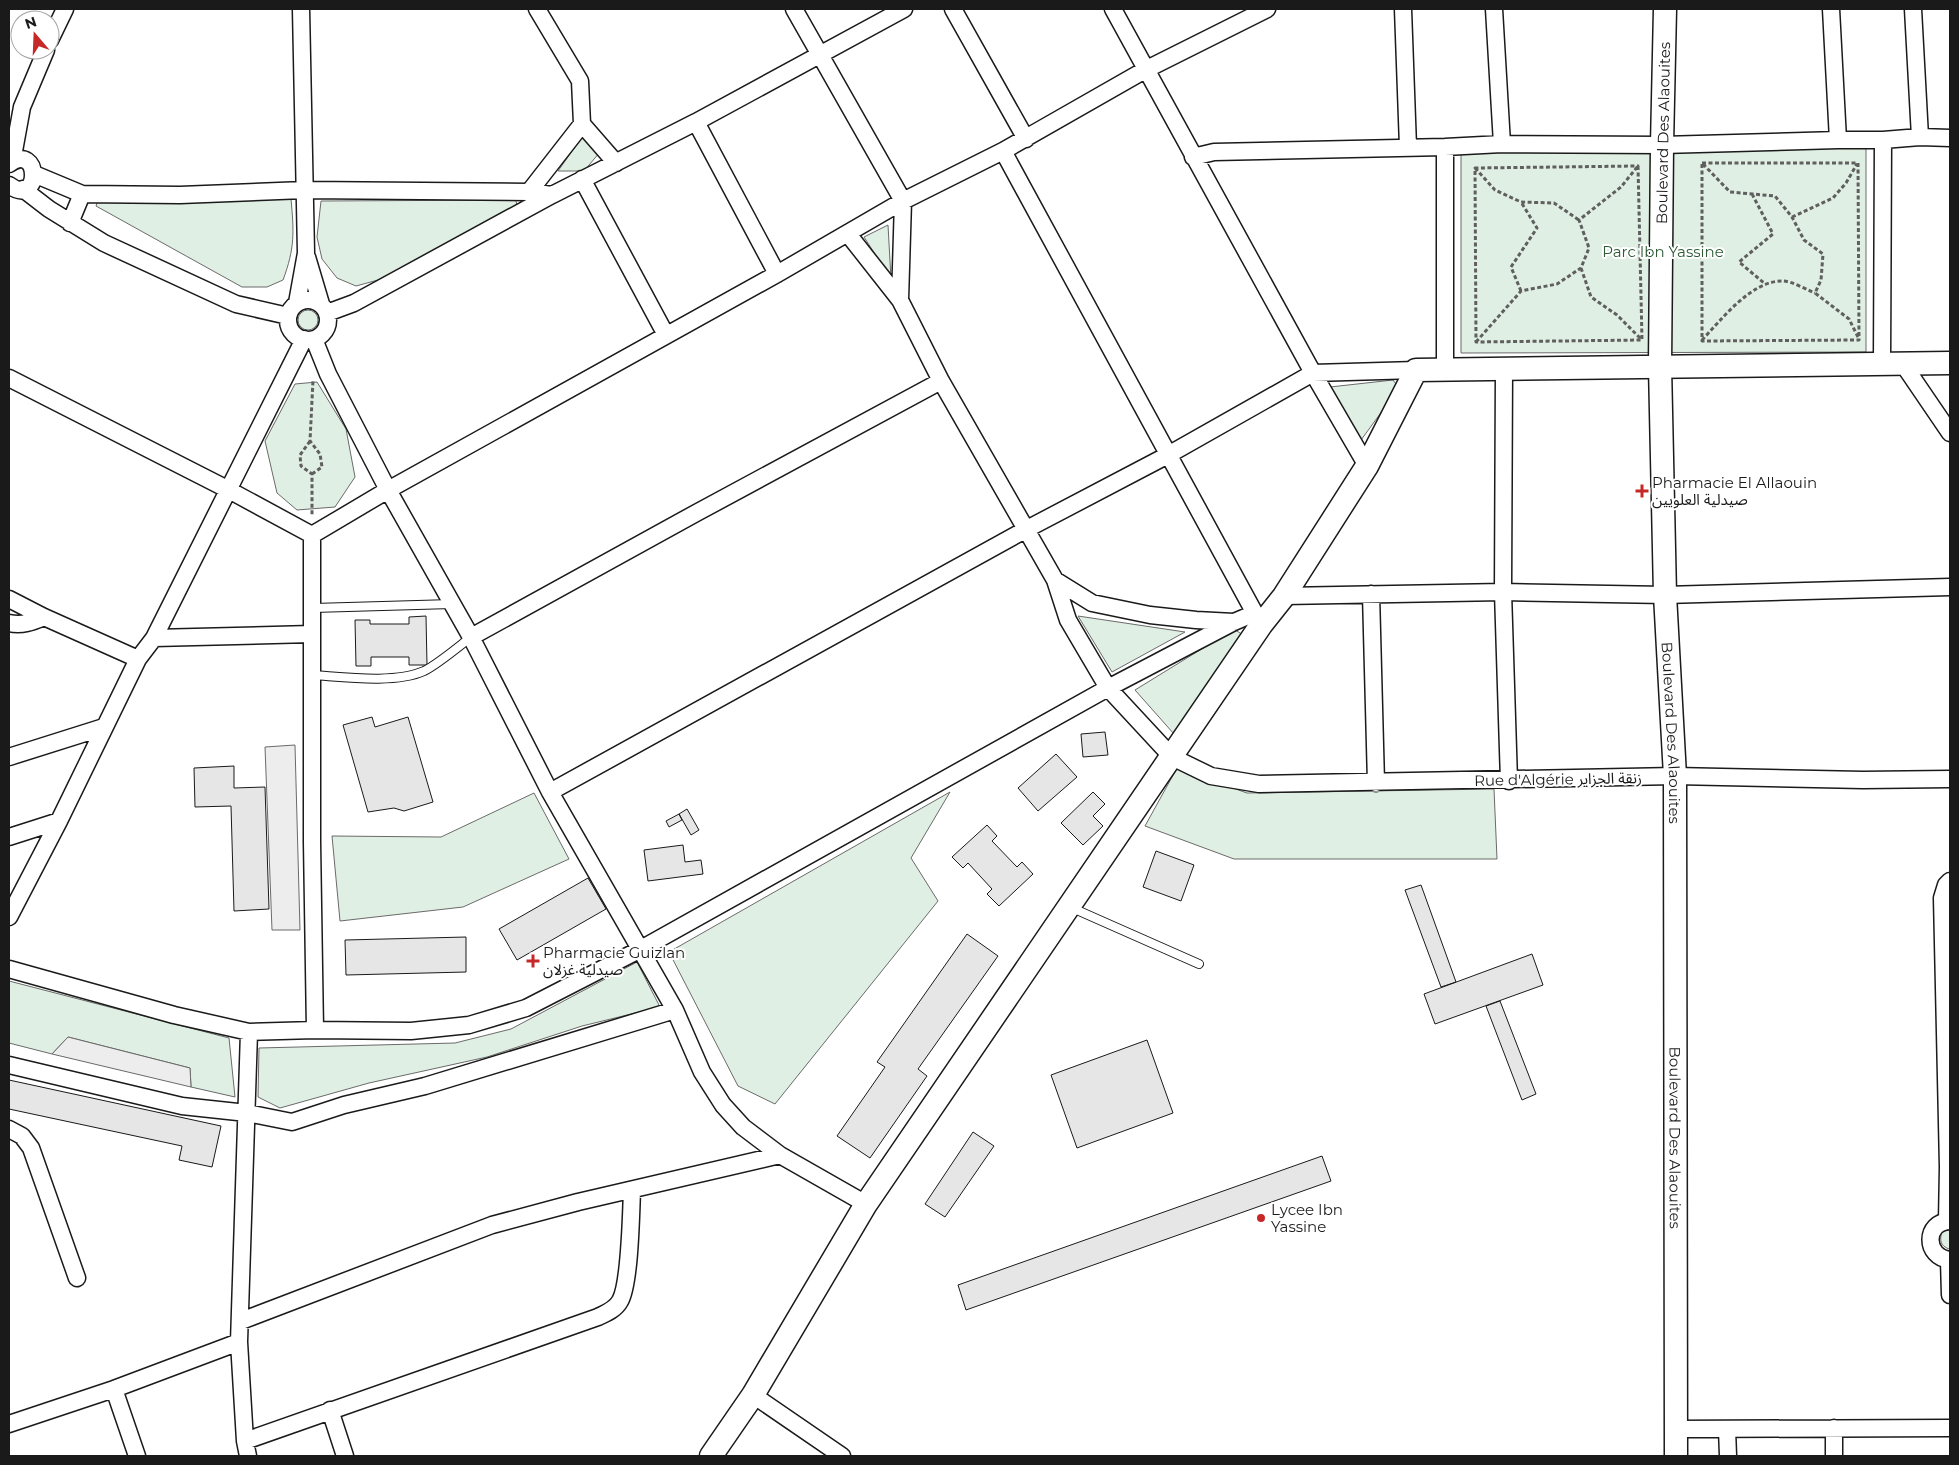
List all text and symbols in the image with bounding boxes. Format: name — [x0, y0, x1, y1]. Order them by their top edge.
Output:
north arrow — [10, 10, 60, 60]
text: N — [22, 12, 39, 33]
street label: Boulevard Des Alaouites — [1652, 42, 1674, 224]
park label: Parc Ibn Yassine — [1602, 242, 1724, 261]
place label: Pharmacie El Allaouin صيدلية العلويين — [1652, 473, 1817, 509]
marker: Pharmacie El Allaouin صيدلية العلويين — [1636, 485, 1648, 497]
street label: Boulevard Des Alaouites — [1658, 641, 1685, 824]
street label: Rue d'Algérie زنقة الجزاير — [1474, 768, 1642, 790]
place label: Pharmacie Guizlan صيدلية غزلان — [543, 943, 685, 979]
marker: Pharmacie Guizlan صيدلية غزلان — [527, 955, 539, 967]
street label: Boulevard Des Alaouites — [1666, 1046, 1685, 1229]
place label: Lycee Ibn Yassine — [1271, 1200, 1343, 1236]
marker: Lycee Ibn Yassine — [1255, 1212, 1267, 1224]

